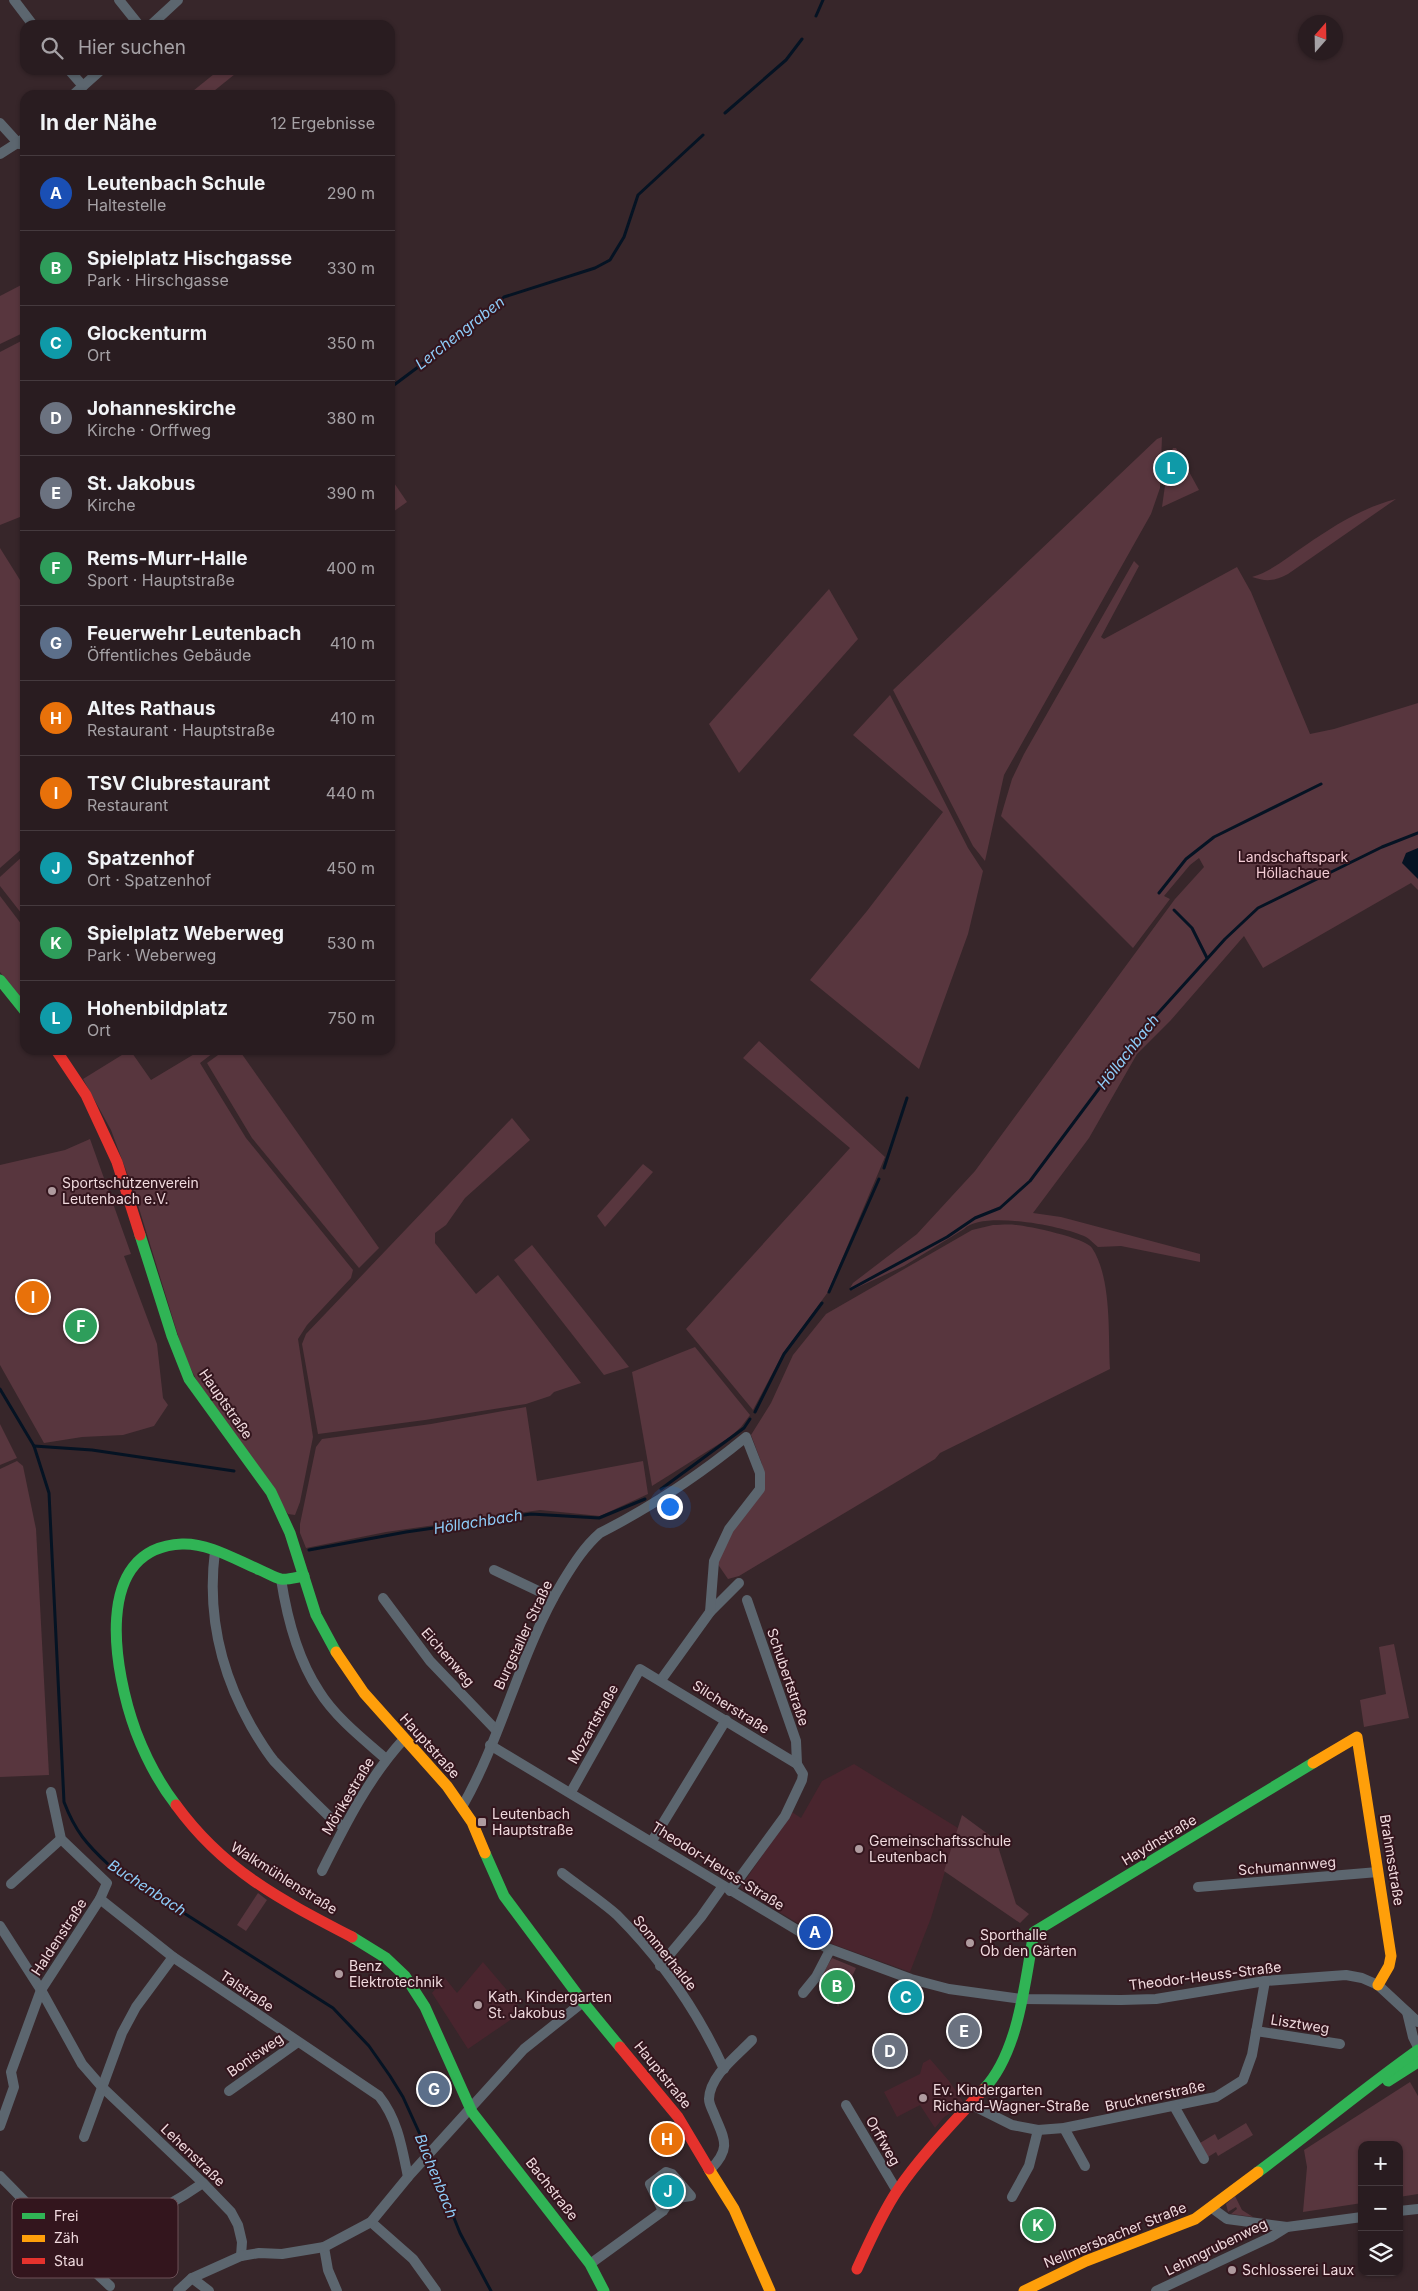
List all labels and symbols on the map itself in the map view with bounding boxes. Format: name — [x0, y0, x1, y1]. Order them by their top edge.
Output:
north arrow — [1298, 15, 1343, 60]
water label: Lerchengraben — [411, 292, 508, 373]
pin: L — [1155, 449, 1187, 487]
park label: Landschaftspark Höllachaue — [1238, 848, 1349, 881]
water label: Höllachbach — [1092, 1010, 1163, 1093]
place label: Sportschützenverein Leutenbach e.V. — [62, 1174, 199, 1207]
marker: Sportschützenverein Leutenbach e.V. — [46, 1185, 58, 1197]
pin: I — [17, 1278, 49, 1316]
pin: F — [65, 1307, 97, 1345]
street label: Hauptstraße — [196, 1365, 257, 1442]
your location — [657, 1494, 683, 1520]
water label: Höllachbach — [432, 1505, 524, 1538]
street label: Burgstaller Straße — [490, 1577, 555, 1692]
street label: Eichenweg — [418, 1624, 479, 1690]
street label: Schubertstraße — [764, 1626, 813, 1728]
street label: Silcherstraße — [690, 1676, 773, 1737]
street label: Mozartstraße — [564, 1681, 621, 1766]
street label: Hauptstraße — [397, 1710, 464, 1782]
street label: Mörikestraße — [318, 1754, 377, 1838]
place label: Leutenbach Hauptstraße — [492, 1805, 573, 1838]
street label: Haydnstraße — [1118, 1811, 1199, 1869]
street label: Brahmsstraße — [1377, 1813, 1408, 1907]
marker: Leutenbach Hauptstraße — [476, 1816, 488, 1828]
street label: Theodor-Heuss-Straße — [649, 1818, 788, 1913]
place label: Gemeinschaftsschule Leutenbach — [869, 1832, 1011, 1865]
street label: Walkmühlenstraße — [228, 1838, 341, 1917]
marker: Gemeinschaftsschule Leutenbach — [853, 1843, 865, 1855]
street label: Schumannweg — [1237, 1853, 1337, 1878]
water label: Buchenbach — [105, 1855, 190, 1920]
street label: Haldenstraße — [27, 1895, 90, 1978]
street label: Sommerhalde — [630, 1912, 701, 1994]
pin: A — [799, 1913, 831, 1951]
place label: Sporthalle Ob den Gärten — [980, 1926, 1077, 1959]
marker: Sporthalle Ob den Gärten — [964, 1937, 976, 1949]
place label: Benz Elektrotechnik — [349, 1957, 443, 1990]
street label: Theodor-Heuss-Straße — [1128, 1958, 1282, 1993]
street label: Talstraße — [217, 1966, 277, 2015]
pin: B — [821, 1967, 853, 2005]
marker: Benz Elektrotechnik — [333, 1968, 345, 1980]
pin: C — [890, 1978, 922, 2016]
place label: Kath. Kindergarten St. Jakobus — [488, 1988, 612, 2021]
marker: Kath. Kindergarten St. Jakobus — [472, 1999, 484, 2011]
street label: Lisztweg — [1270, 2010, 1331, 2037]
pin: E — [948, 2012, 980, 2050]
street label: Bonisweg — [223, 2029, 286, 2080]
pin: D — [874, 2032, 906, 2070]
street label: Hauptstraße — [631, 2038, 696, 2112]
pin: G — [418, 2070, 450, 2108]
street label: Brucknerstraße — [1103, 2077, 1207, 2114]
place label: Ev. Kindergarten Richard-Wagner-Straße — [933, 2081, 1089, 2114]
marker: Ev. Kindergarten Richard-Wagner-Straße — [917, 2092, 929, 2104]
street label: Orffweg — [863, 2113, 904, 2168]
street label: Lehenstraße — [158, 2120, 229, 2189]
pin: H — [651, 2120, 683, 2158]
water label: Buchenbach — [411, 2131, 462, 2221]
street label: Bachstraße — [523, 2154, 582, 2224]
pin: J — [652, 2172, 684, 2210]
legend — [12, 2198, 178, 2278]
street label: Nellmersbacher Straße — [1041, 2198, 1189, 2271]
pin: K — [1022, 2206, 1054, 2244]
text: Frei — [54, 2207, 78, 2224]
street label: Lehmgrubenweg — [1162, 2214, 1270, 2279]
text: Zäh — [54, 2229, 79, 2246]
text: Stau — [54, 2252, 84, 2269]
place label: Schlosserei Laux — [1242, 2261, 1355, 2278]
marker: Schlosserei Laux — [1226, 2264, 1238, 2276]

